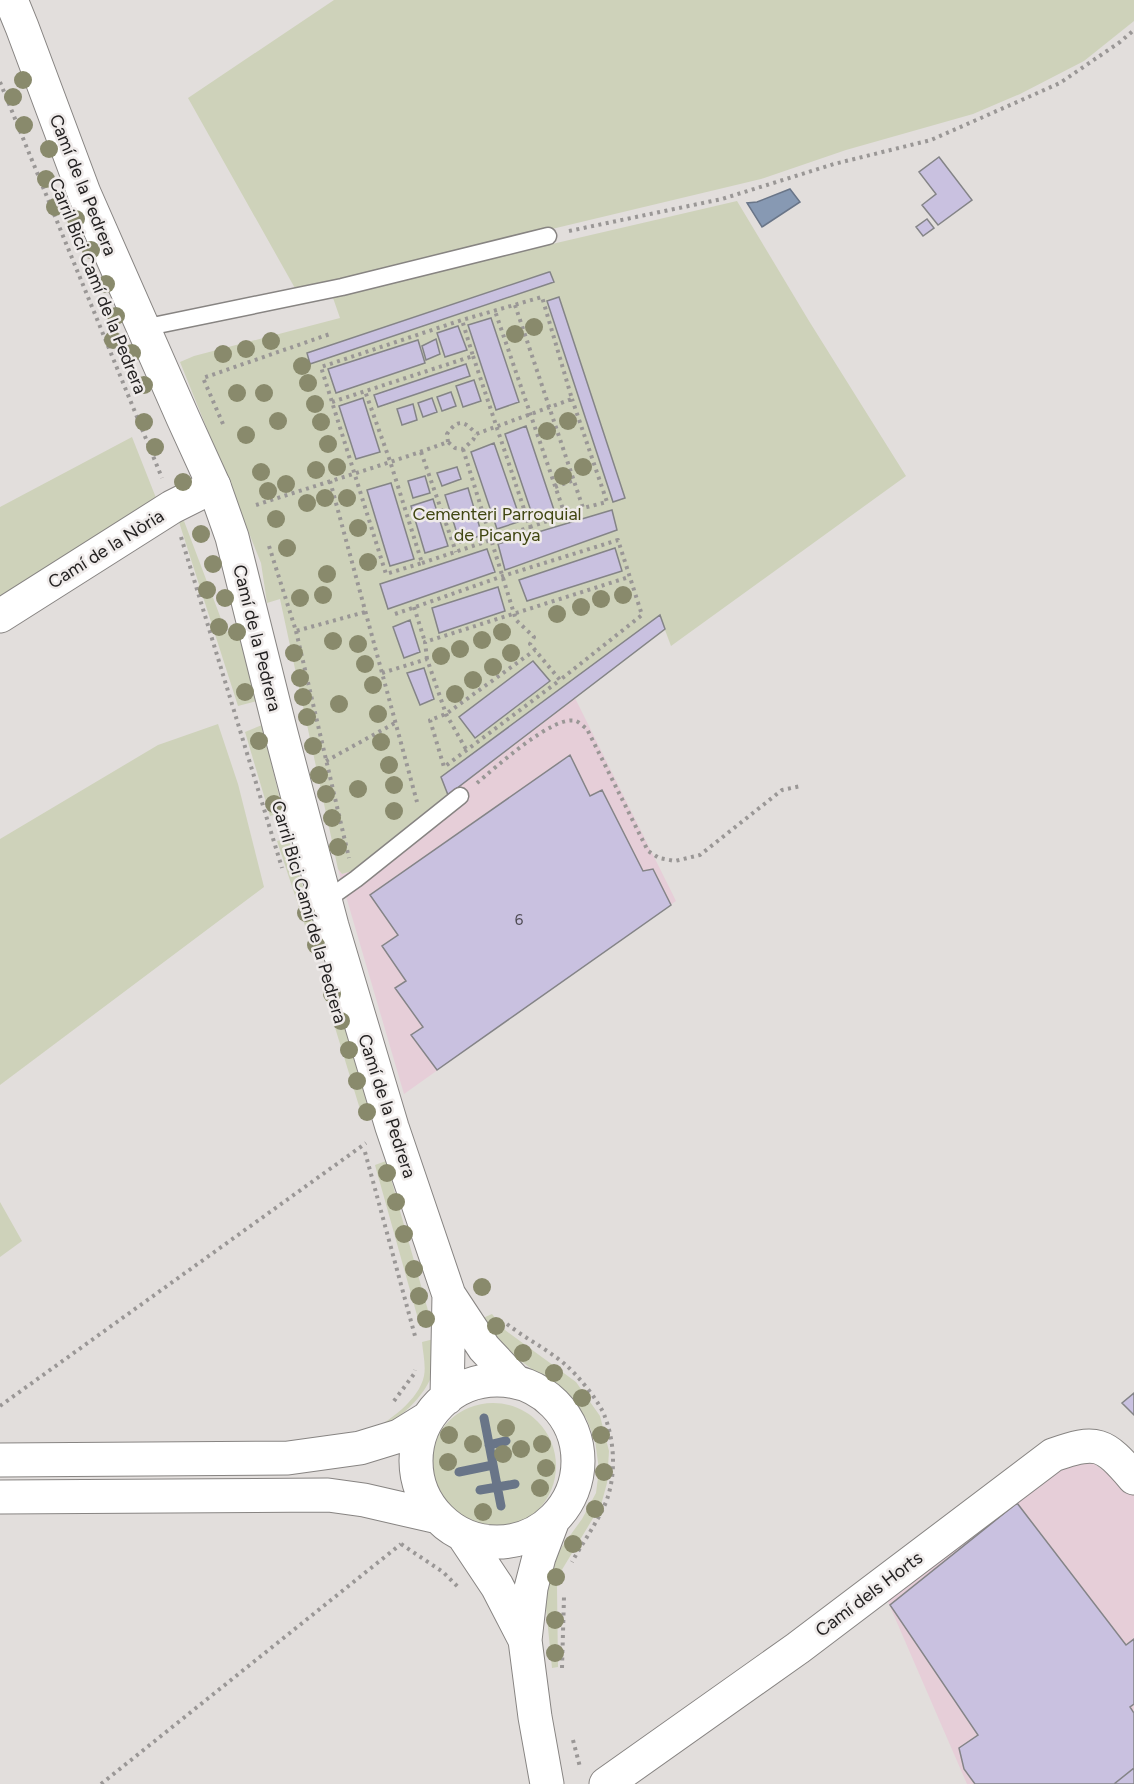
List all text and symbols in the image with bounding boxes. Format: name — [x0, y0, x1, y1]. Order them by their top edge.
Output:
street label: Camí de la Pedrera — [45, 111, 121, 259]
street label: Carril Bici Camí de la Pedrera — [45, 175, 151, 397]
park label: Cementeri Parroquial de Picanya — [412, 503, 582, 546]
street label: Camí de la Nòria — [44, 505, 168, 593]
street label: Camí de la Pedrera — [228, 562, 286, 714]
street label: Carril Bici Camí de la Pedrera — [267, 798, 351, 1026]
house number: 6 — [515, 911, 524, 929]
street label: Camí de la Pedrera — [353, 1031, 421, 1181]
street label: Camí dels Horts — [811, 1547, 927, 1641]

